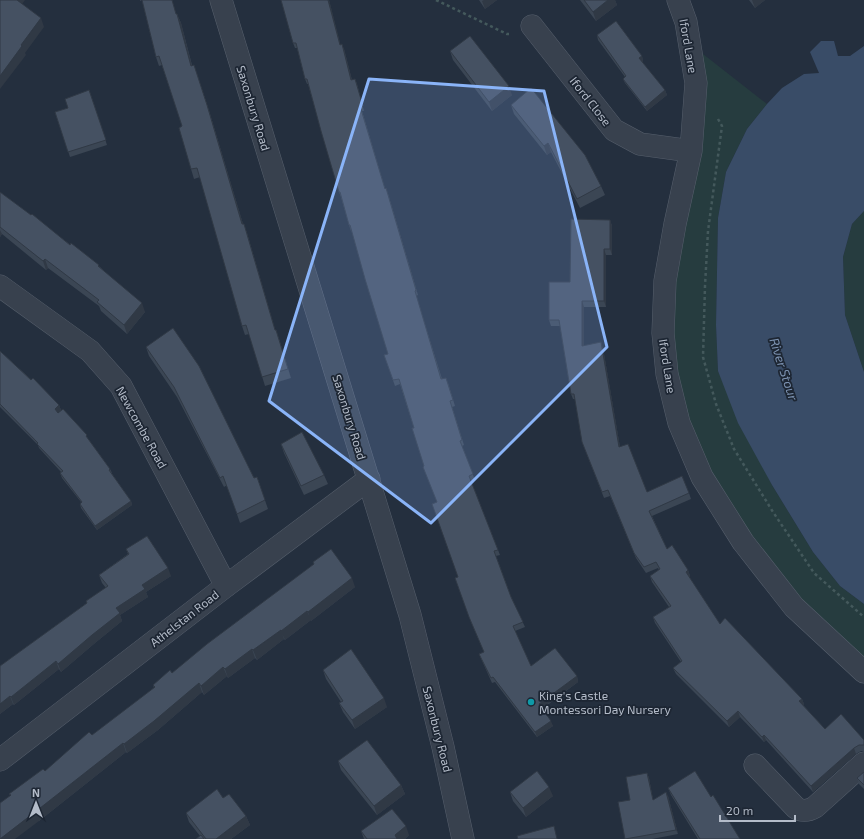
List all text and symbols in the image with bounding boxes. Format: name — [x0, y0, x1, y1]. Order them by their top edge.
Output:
street label: Iford Lane — [677, 18, 701, 74]
street label: Saxonbury Road — [234, 64, 274, 152]
street label: Iford Close — [567, 74, 615, 128]
water label: River Stour — [766, 336, 802, 403]
street label: Iford Lane — [657, 338, 679, 394]
street label: Saxonbury Road — [330, 373, 370, 461]
street label: Newcombe Road — [114, 384, 170, 470]
street label: Athelstan Road — [147, 587, 221, 649]
street label: Saxonbury Road — [421, 685, 455, 773]
place label: King's Castle Montessori Day Nursery — [539, 688, 672, 716]
marker: King's Castle Montessori Day Nursery — [526, 697, 536, 707]
north arrow — [16, 783, 56, 823]
text: N — [32, 786, 40, 799]
scale bar — [720, 797, 795, 823]
text: 20 m — [726, 803, 753, 817]

